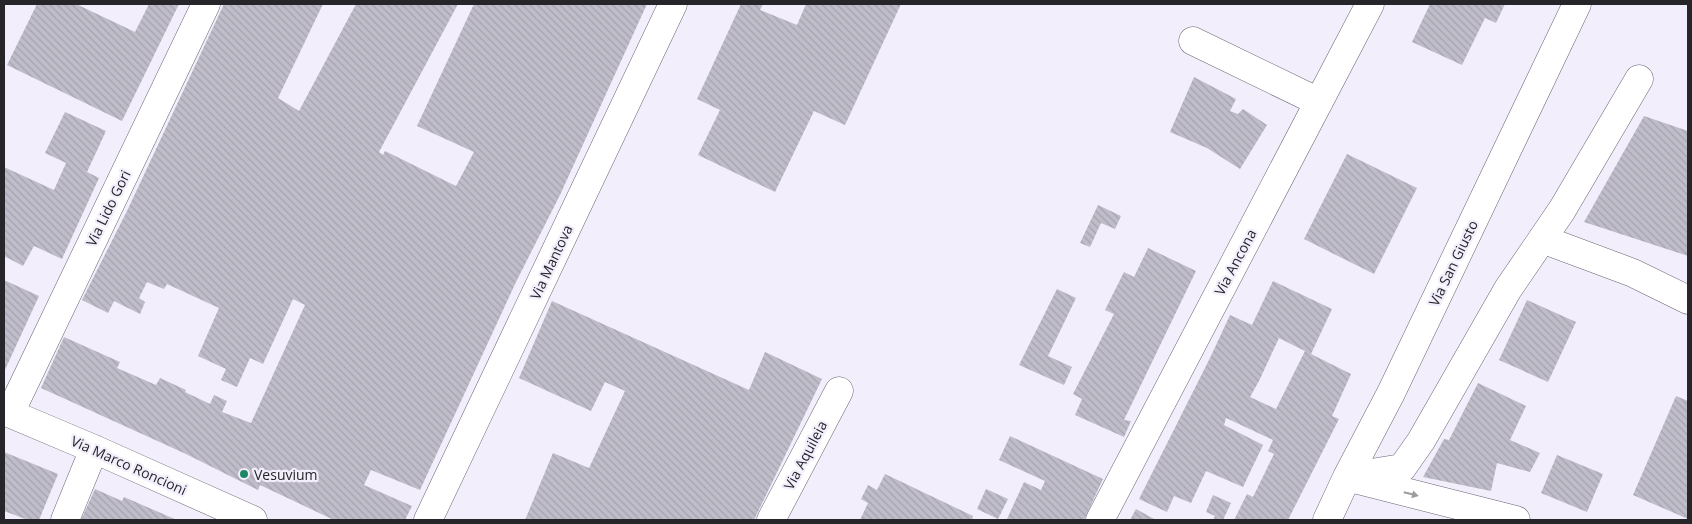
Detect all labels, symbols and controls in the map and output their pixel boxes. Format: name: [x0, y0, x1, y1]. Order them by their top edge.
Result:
street label: Via Lido Gori: [81, 167, 135, 249]
street label: Via San Giusto: [1424, 217, 1482, 309]
street label: Via Mantova: [525, 222, 577, 302]
street label: Via Ancona: [1210, 226, 1260, 298]
street label: Via Aquileia: [779, 417, 831, 493]
street label: Via Marco Roncioni: [68, 431, 190, 499]
place label: Vesuvium: [254, 465, 318, 484]
marker: Vesuvium: [238, 468, 250, 480]
one-way arrow: [1404, 490, 1419, 498]

